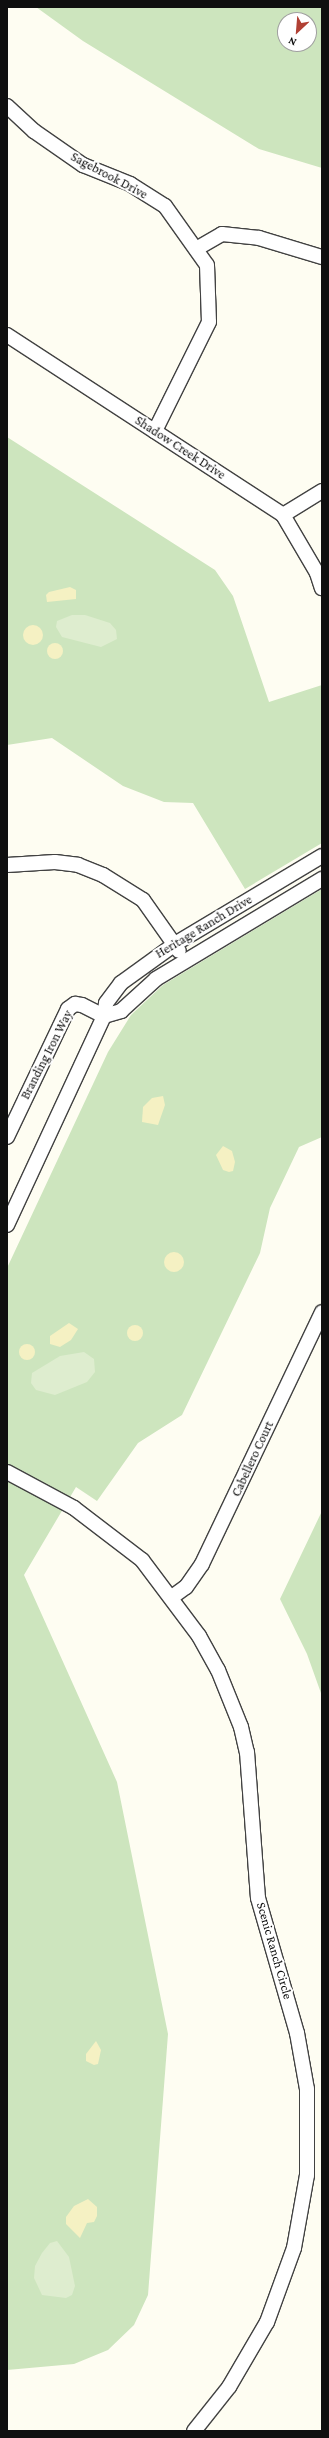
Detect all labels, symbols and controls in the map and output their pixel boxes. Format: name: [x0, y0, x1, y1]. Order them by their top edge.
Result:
north arrow: [277, 12, 317, 52]
text: N: [286, 35, 298, 49]
street label: Sagebrook Drive: [68, 149, 150, 203]
street label: Shadow Creek Drive: [132, 413, 228, 483]
street label: Heritage Ranch Drive: [153, 892, 255, 962]
street label: Branding Iron Way: [18, 1008, 76, 1102]
street label: Cabellero Court: [229, 1419, 277, 1499]
street label: Scenic Ranch Circle: [253, 1901, 295, 2001]

